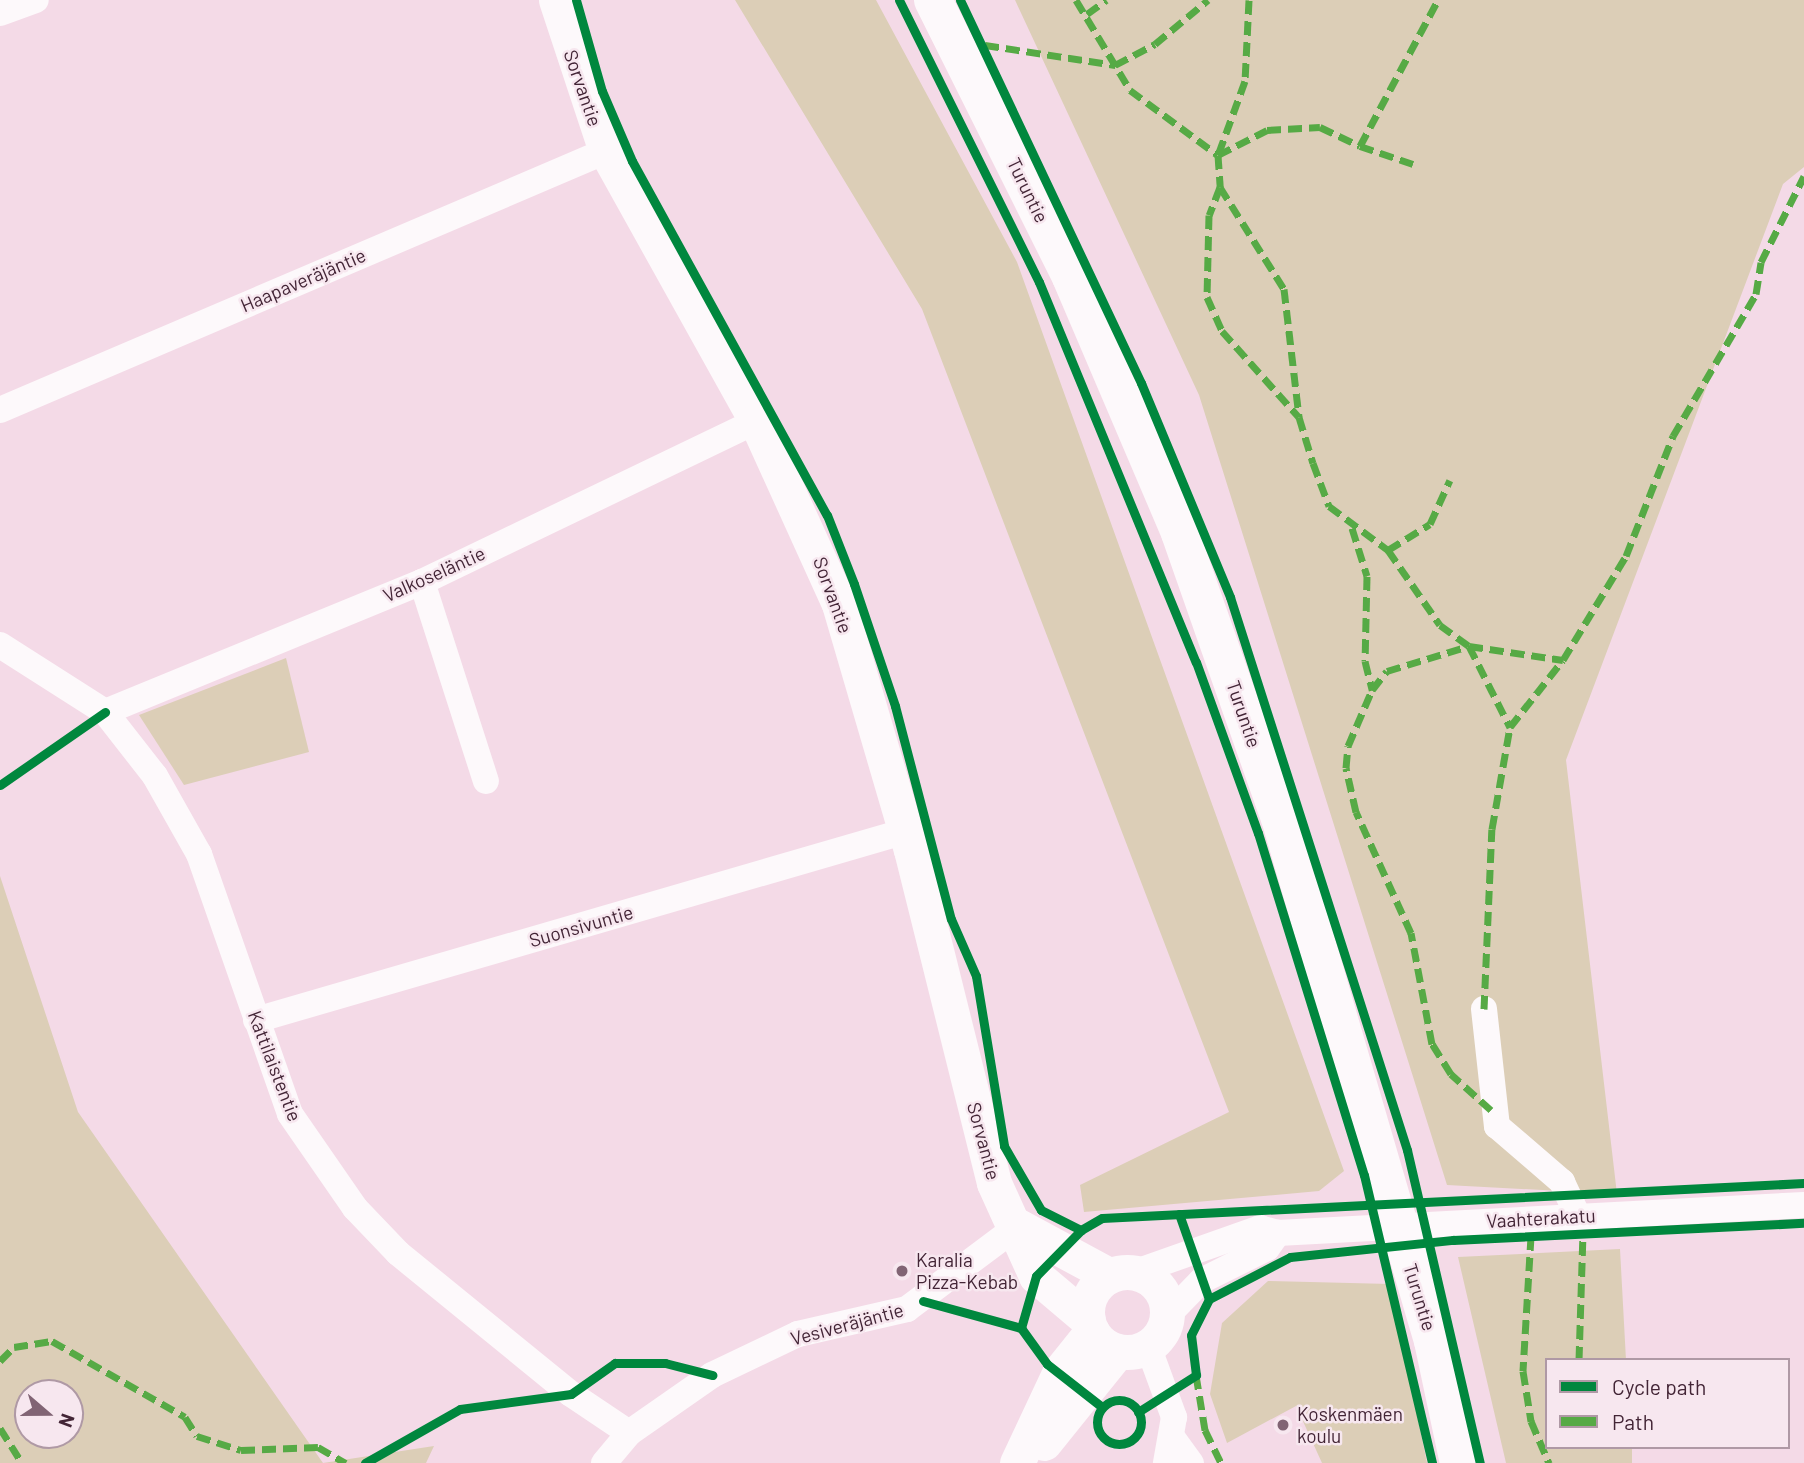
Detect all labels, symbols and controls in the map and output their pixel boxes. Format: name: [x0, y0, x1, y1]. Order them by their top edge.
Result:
street label: Sorvantie: [559, 47, 607, 129]
street label: Turuntie: [1003, 154, 1053, 226]
street label: Haapaveräjäntie: [237, 243, 369, 317]
street label: Valkoseläntie: [379, 541, 489, 607]
street label: Sorvantie: [809, 554, 857, 636]
street label: Turuntie: [1222, 677, 1266, 751]
street label: Suonsivuntie: [526, 900, 636, 952]
street label: Kattilaistentie: [243, 1007, 307, 1125]
street label: Sorvantie: [963, 1100, 1005, 1182]
street label: Vaahterakatu: [1486, 1204, 1596, 1232]
place label: Karalia Pizza-Kebab: [916, 1249, 1018, 1293]
street label: Turuntie: [1399, 1260, 1441, 1334]
marker: Karalia Pizza-Kebab: [894, 1263, 910, 1279]
street label: Vesiveräjäntie: [788, 1298, 906, 1350]
legend: [1545, 1358, 1790, 1449]
text: Cycle path: [1612, 1374, 1706, 1399]
north arrow: [14, 1379, 84, 1449]
place label: Koskenmäen koulu: [1297, 1403, 1403, 1447]
text: Path: [1612, 1409, 1654, 1434]
text: N: [54, 1411, 80, 1431]
marker: Koskenmäen koulu: [1275, 1417, 1291, 1433]

